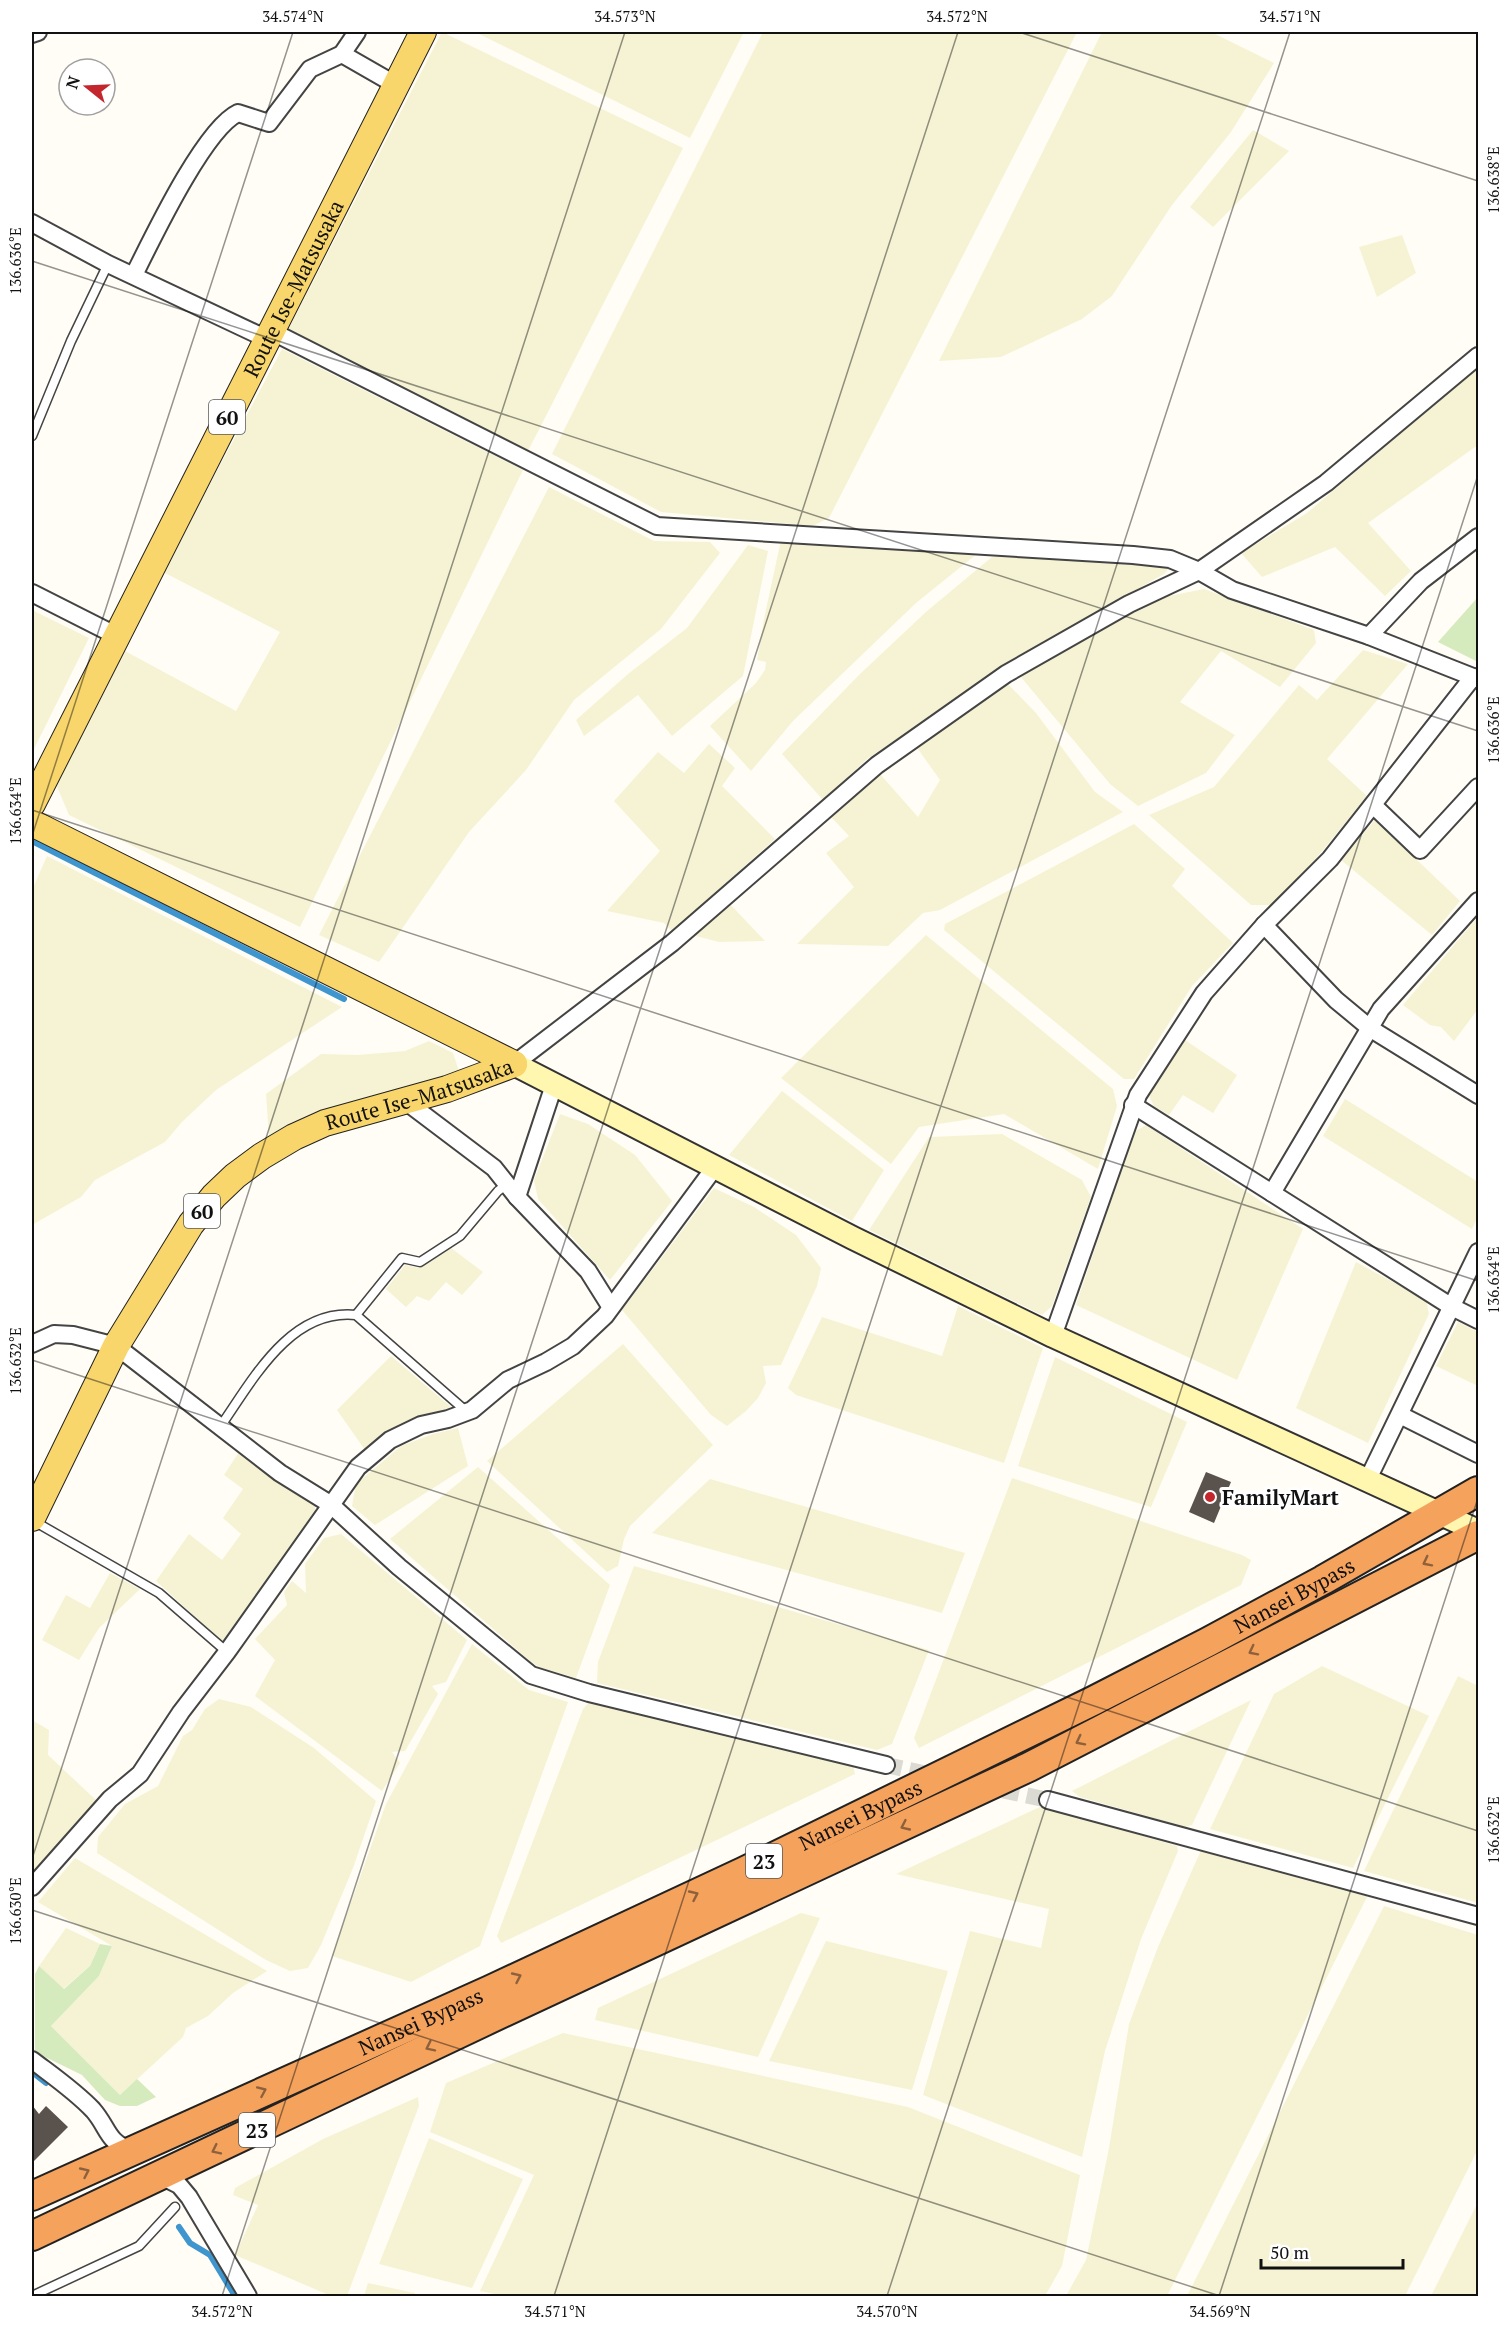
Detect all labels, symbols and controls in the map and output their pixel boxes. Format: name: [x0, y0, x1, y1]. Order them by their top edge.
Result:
text: 34.574°N: [262, 6, 324, 26]
text: 34.573°N: [594, 6, 656, 26]
text: 34.572°N: [926, 6, 988, 26]
text: 34.571°N: [1259, 6, 1321, 26]
north arrow: [57, 57, 117, 117]
text: N: [60, 73, 85, 92]
text: 136.638°E: [1483, 146, 1503, 214]
street label: Route Ise-Matsusaka: [237, 195, 350, 382]
text: 136.636°E: [5, 227, 25, 295]
road number: 60: [209, 400, 245, 434]
text: 136.636°E: [1483, 696, 1503, 764]
text: 136.634°E: [5, 777, 25, 845]
street label: Route Ise-Matsusaka: [322, 1052, 517, 1136]
road number: 60: [184, 1194, 220, 1228]
text: 136.634°E: [1483, 1246, 1503, 1314]
text: 136.632°E: [5, 1327, 25, 1395]
place label: FamilyMart: [1222, 1483, 1339, 1511]
marker: FamilyMart: [1203, 1490, 1217, 1504]
street label: Nansei Bypass: [1229, 1551, 1360, 1640]
one-way arrow: [1422, 1555, 1433, 1566]
one-way arrow: [1249, 1644, 1260, 1656]
one-way arrow: [1076, 1734, 1087, 1745]
street label: Nansei Bypass: [794, 1773, 927, 1857]
text: 136.632°E: [1483, 1796, 1503, 1864]
one-way arrow: [900, 1818, 911, 1830]
road number: 23: [746, 1844, 782, 1878]
text: 136.630°E: [5, 1877, 25, 1945]
one-way arrow: [687, 1890, 698, 1902]
one-way arrow: [510, 1972, 521, 1984]
street label: Nansei Bypass: [354, 1981, 487, 2061]
one-way arrow: [425, 2040, 436, 2052]
one-way arrow: [256, 2086, 267, 2098]
road number: 23: [239, 2113, 275, 2147]
one-way arrow: [212, 2142, 223, 2154]
one-way arrow: [78, 2167, 89, 2179]
scale bar: [1261, 2232, 1404, 2270]
text: 50 m: [1270, 2240, 1310, 2264]
text: 34.572°N: [191, 2301, 253, 2321]
text: 34.571°N: [524, 2301, 586, 2321]
text: 34.570°N: [856, 2301, 918, 2321]
text: 34.569°N: [1189, 2301, 1251, 2321]

